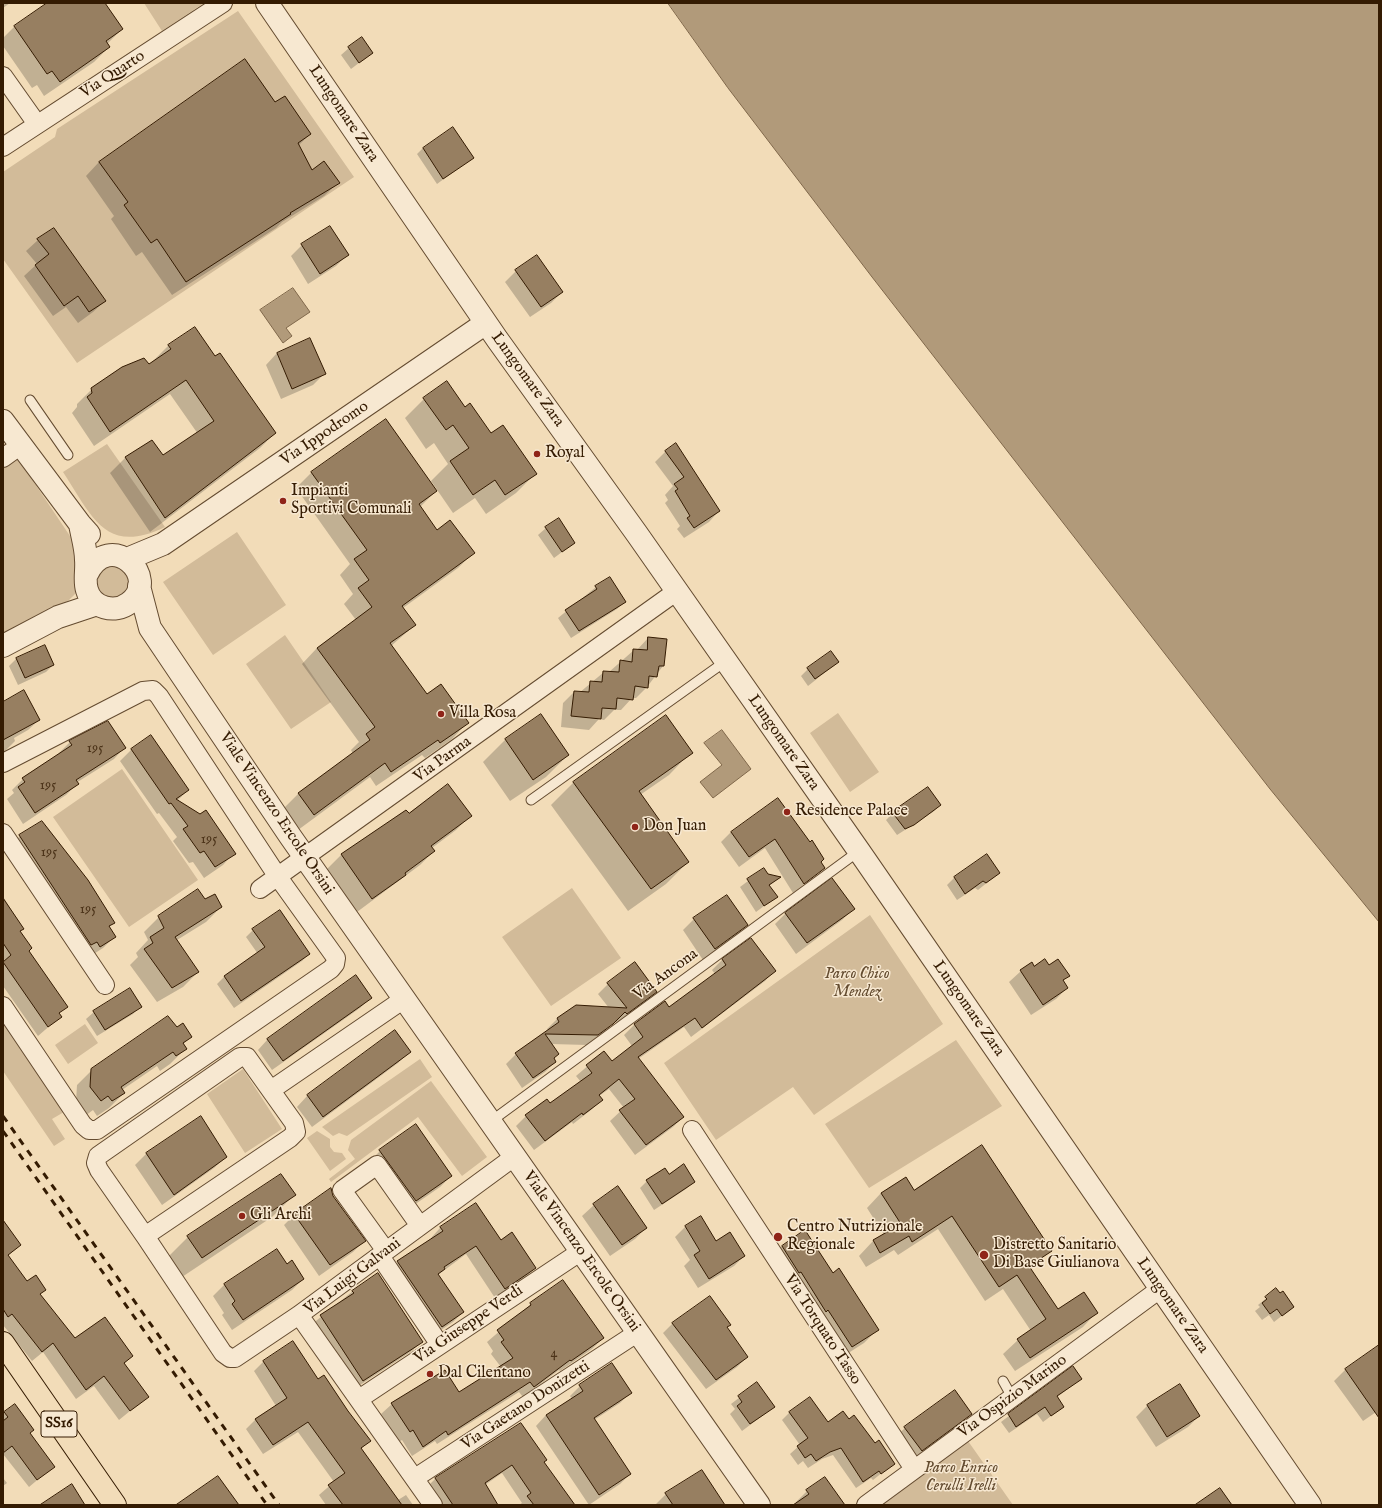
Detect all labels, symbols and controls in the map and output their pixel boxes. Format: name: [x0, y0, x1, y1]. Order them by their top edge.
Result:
street label: Via Quarto: [77, 47, 149, 103]
street label: Lungomare Zara: [304, 62, 382, 166]
street label: Lungomare Zara: [486, 329, 568, 431]
street label: Via Ippodromo: [277, 398, 373, 470]
place label: Royal: [545, 444, 585, 464]
marker: Royal: [532, 449, 542, 459]
place label: Impianti Sportivi Comunali: [291, 482, 412, 520]
marker: Impianti Sportivi Comunali: [278, 496, 288, 506]
street label: Lungomare Zara: [743, 691, 823, 795]
place label: Villa Rosa: [449, 704, 516, 724]
marker: Villa Rosa: [436, 709, 446, 719]
street label: Viale Vincenzo Ercole Orsini: [214, 729, 338, 899]
street label: Via Parma: [411, 733, 475, 787]
house number: 195: [87, 741, 103, 757]
house number: 195: [40, 778, 56, 794]
place label: Residence Palace: [795, 802, 908, 822]
marker: Residence Palace: [782, 807, 792, 817]
place label: Don Juan: [643, 817, 706, 837]
marker: Don Juan: [630, 822, 640, 832]
house number: 195: [201, 832, 217, 848]
house number: 195: [41, 845, 57, 861]
house number: 195: [80, 902, 96, 918]
street label: Via Ancona: [630, 945, 702, 1005]
street label: Lungomare Zara: [928, 957, 1008, 1061]
park label: Parco Chico Mendez: [824, 965, 890, 1003]
street label: Viale Vincenzo Ercole Orsini: [518, 1168, 644, 1336]
place label: Gli Archi: [250, 1206, 311, 1226]
marker: Gli Archi: [237, 1211, 247, 1221]
place label: Centro Nutrizionale Regionale: [787, 1218, 922, 1256]
marker: Centro Nutrizionale Regionale: [772, 1231, 784, 1243]
street label: Via Luigi Galvani: [301, 1234, 405, 1320]
place label: Distretto Sanitario Di Base Giulianova: [993, 1236, 1119, 1274]
marker: Distretto Sanitario Di Base Giulianova: [978, 1249, 990, 1261]
street label: Lungomare Zara: [1132, 1254, 1212, 1358]
street label: Via Torquato Tasso: [779, 1271, 865, 1389]
street label: Via Giuseppe Verdi: [411, 1281, 527, 1369]
house number: 4: [551, 1346, 557, 1362]
street label: Via Ospizio Marino: [955, 1351, 1071, 1443]
street label: Via Gaetano Donizetti: [458, 1357, 594, 1455]
place label: Dal Cilentano: [438, 1364, 531, 1384]
marker: Dal Cilentano: [425, 1369, 435, 1379]
road number: SS16: [41, 1411, 77, 1437]
park label: Parco Enrico Cerulli Irelli: [924, 1459, 998, 1497]

